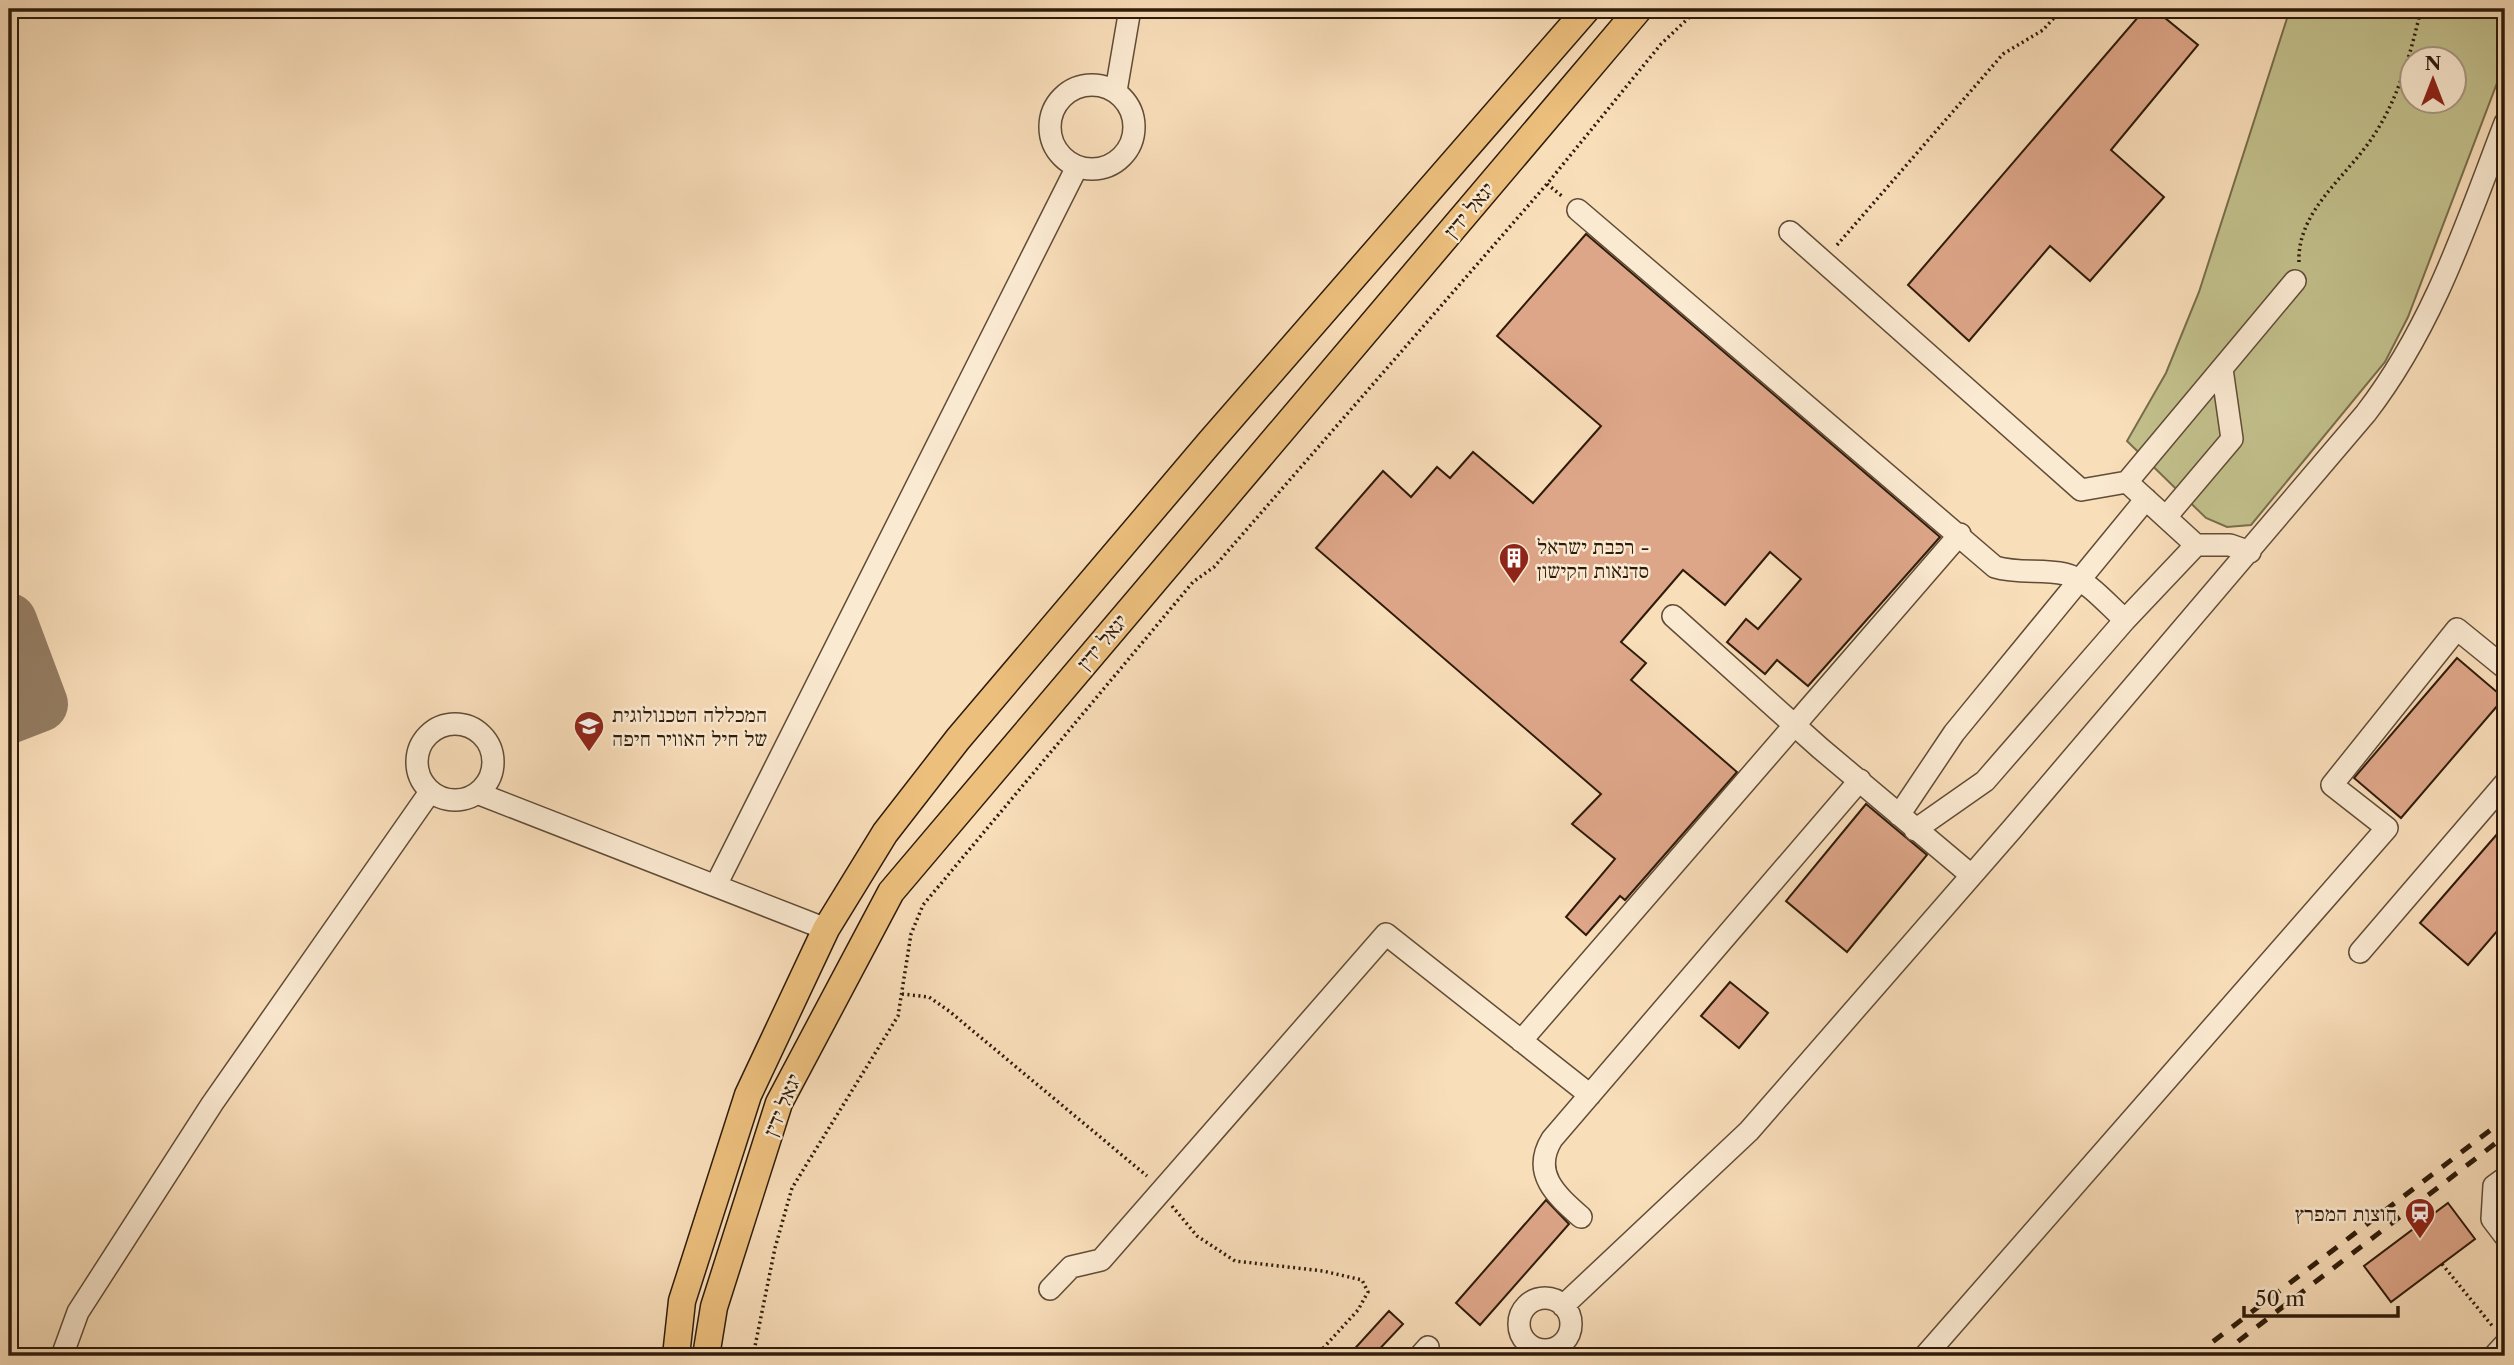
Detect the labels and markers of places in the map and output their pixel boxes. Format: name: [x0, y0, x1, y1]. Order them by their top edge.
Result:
place label: רכבת ישראל - סדנאות הקישון: [1537, 534, 1650, 583]
building icon: רכבת ישראל - סדנאות הקישון: [1497, 541, 1531, 585]
place label: המכללה הטכנולוגית של חיל האוויר חיפה: [612, 702, 767, 751]
school or university icon: המכללה הטכנולוגית של חיל האוויר חיפה: [572, 709, 606, 753]
station icon: חוצות המפרץ: [2403, 1196, 2437, 1240]
place label: חוצות המפרץ: [2295, 1201, 2397, 1226]

